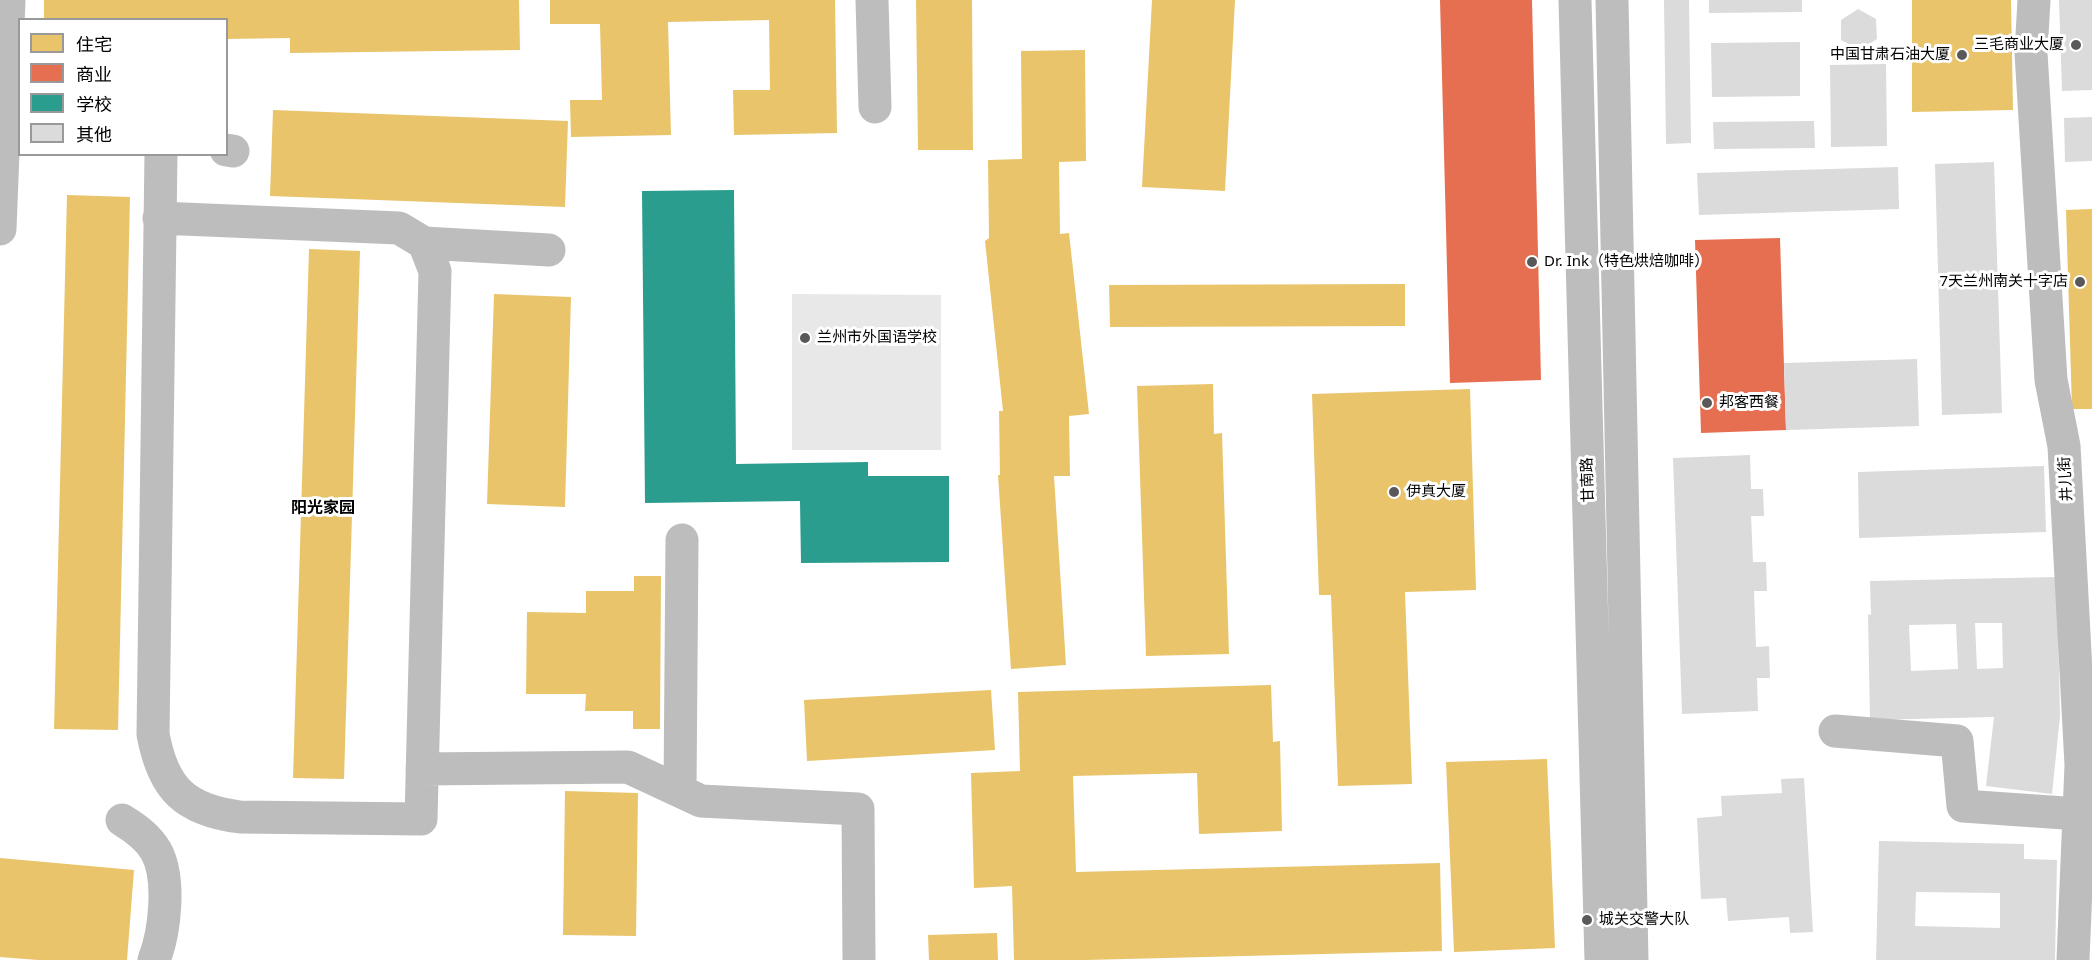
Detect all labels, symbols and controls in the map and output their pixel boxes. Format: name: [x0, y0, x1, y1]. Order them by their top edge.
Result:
legend: [18, 18, 228, 156]
text: 住宅: [76, 32, 112, 56]
place label: 三毛商业大厦: [1974, 36, 2064, 54]
marker: 三毛商业大厦: [2069, 38, 2083, 52]
place label: 中国甘肃石油大厦: [1830, 46, 1950, 64]
marker: 中国甘肃石油大厦: [1955, 48, 1969, 62]
text: 商业: [76, 62, 112, 86]
text: 学校: [76, 92, 112, 116]
text: 其他: [76, 122, 112, 146]
place label: Dr. Ink（特色烘焙咖啡）: [1544, 253, 1709, 271]
marker: Dr. Ink（特色烘焙咖啡）: [1525, 255, 1539, 269]
place label: 7天兰州南关十字店: [1939, 273, 2068, 291]
marker: 7天兰州南关十字店: [2073, 275, 2087, 289]
place label: 兰州市外国语学校: [817, 329, 937, 347]
marker: 兰州市外国语学校: [798, 331, 812, 345]
place label: 邦客西餐: [1719, 394, 1779, 412]
marker: 邦客西餐: [1700, 396, 1714, 410]
street label: 井儿街: [2056, 456, 2076, 502]
street label: 甘南路: [1578, 457, 1598, 503]
place label: 伊真大厦: [1406, 483, 1466, 501]
marker: 伊真大厦: [1387, 485, 1401, 499]
district label: 阳光家园: [291, 498, 355, 518]
place label: 城关交警大队: [1599, 911, 1689, 929]
marker: 城关交警大队: [1580, 913, 1594, 927]

